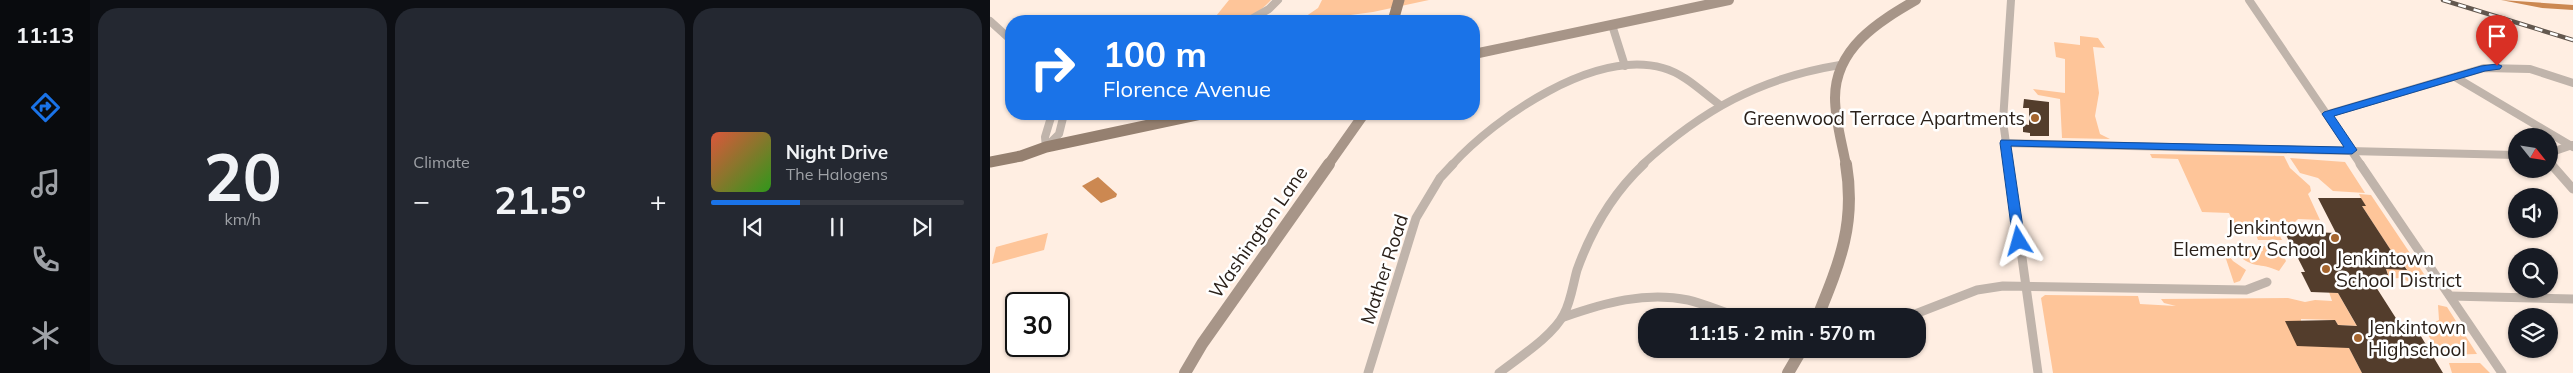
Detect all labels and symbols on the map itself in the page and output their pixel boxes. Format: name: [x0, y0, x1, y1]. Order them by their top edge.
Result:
pin: [2476, 15, 2518, 66]
place label: Greenwood Terrace Apartments: [1743, 106, 2025, 130]
marker: Greenwood Terrace Apartments: [2029, 112, 2041, 124]
north arrow: [2508, 128, 2558, 178]
street label: Washington Lane: [1203, 161, 1313, 303]
street label: Mather Road: [1355, 211, 1413, 327]
position arrow: [1992, 214, 2044, 266]
place label: Jenkintown Elementry School: [2173, 215, 2325, 261]
marker: Jenkintown Elementry School: [2329, 232, 2341, 244]
place label: Jenkintown School District: [2336, 246, 2462, 292]
marker: Jenkintown School District: [2320, 263, 2332, 275]
speed limit sign: 30: [1005, 292, 1070, 357]
place label: Jenkintown Highschool: [2368, 315, 2466, 361]
marker: Jenkintown Highschool: [2352, 332, 2364, 344]

